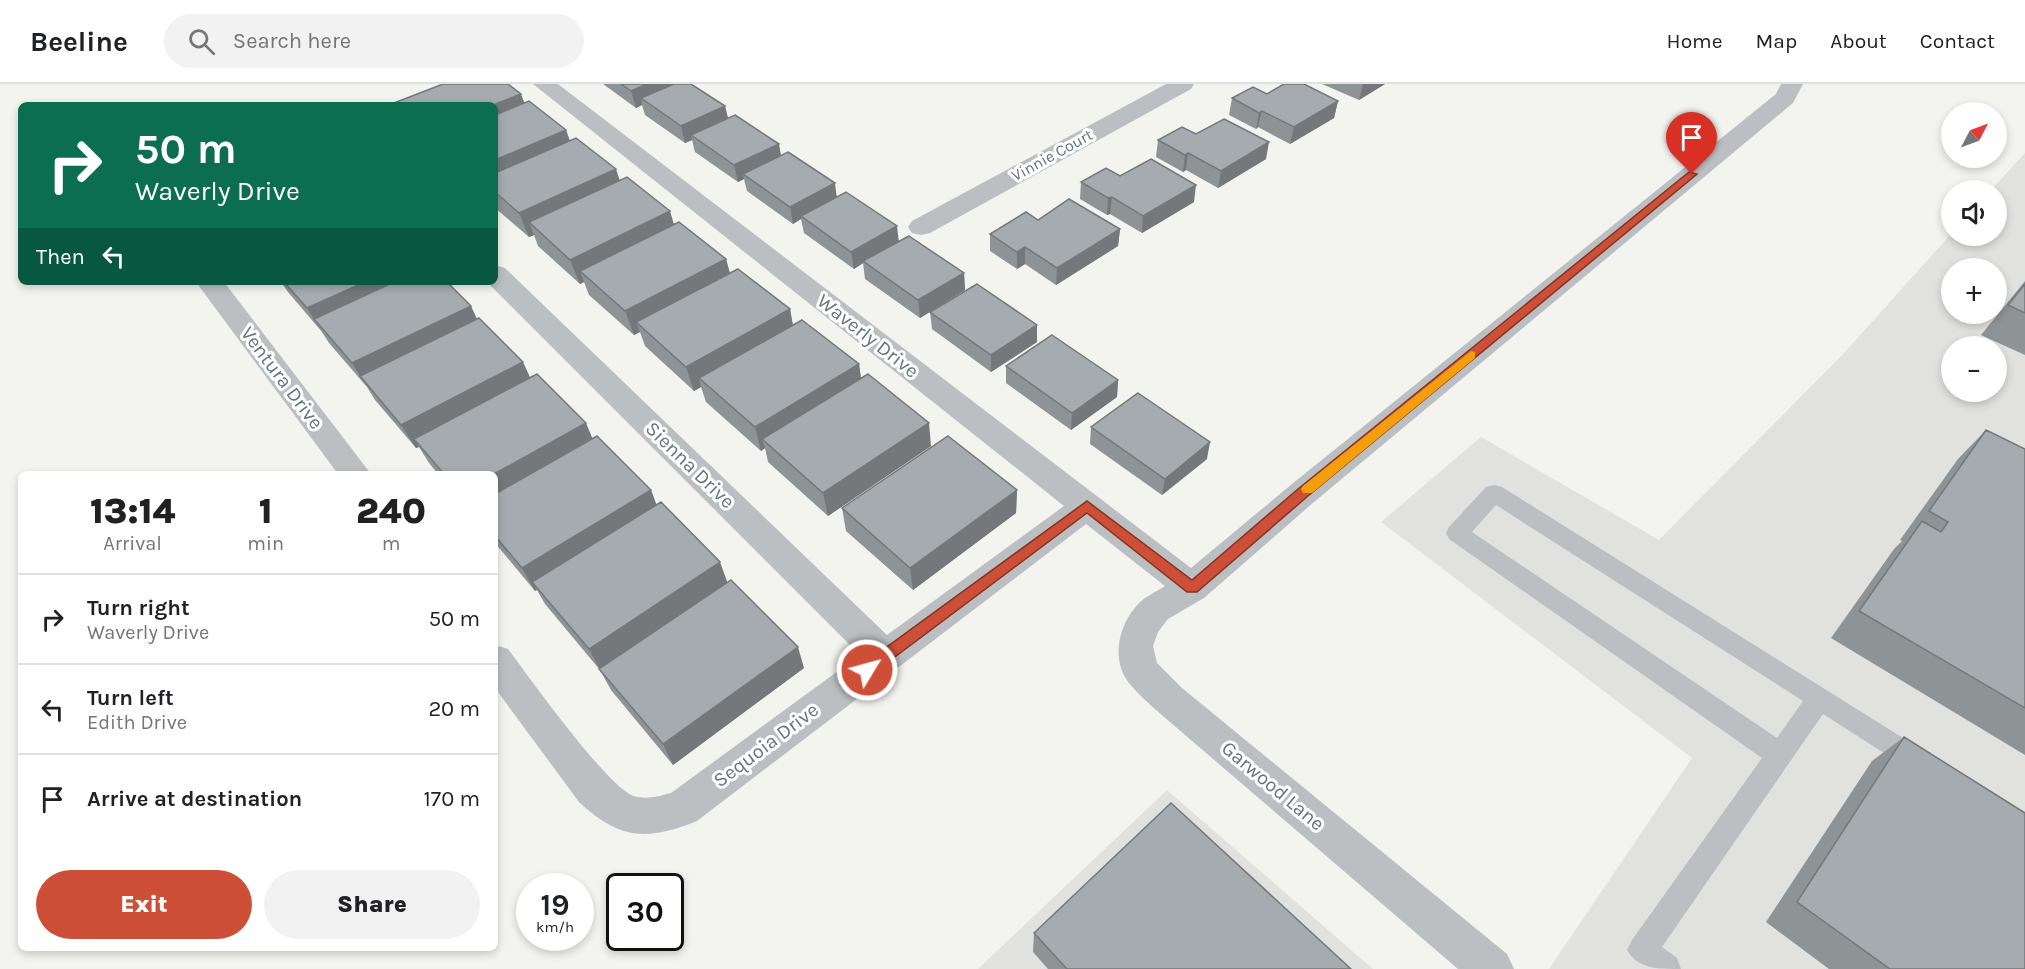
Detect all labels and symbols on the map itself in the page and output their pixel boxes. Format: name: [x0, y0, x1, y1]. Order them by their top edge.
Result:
north arrow: [1941, 102, 2007, 168]
pin: [1666, 112, 1717, 174]
street label: Vinnie Court: [1008, 125, 1096, 185]
street label: Waverly Drive: [813, 289, 923, 383]
street label: Ventura Drive: [236, 322, 328, 434]
street label: Sienna Drive: [641, 417, 739, 513]
position arrow: [835, 638, 899, 702]
street label: Sequoia Drive: [709, 698, 823, 792]
street label: Garwood Lane: [1217, 736, 1329, 836]
speed limit sign: 30: [606, 873, 684, 951]

